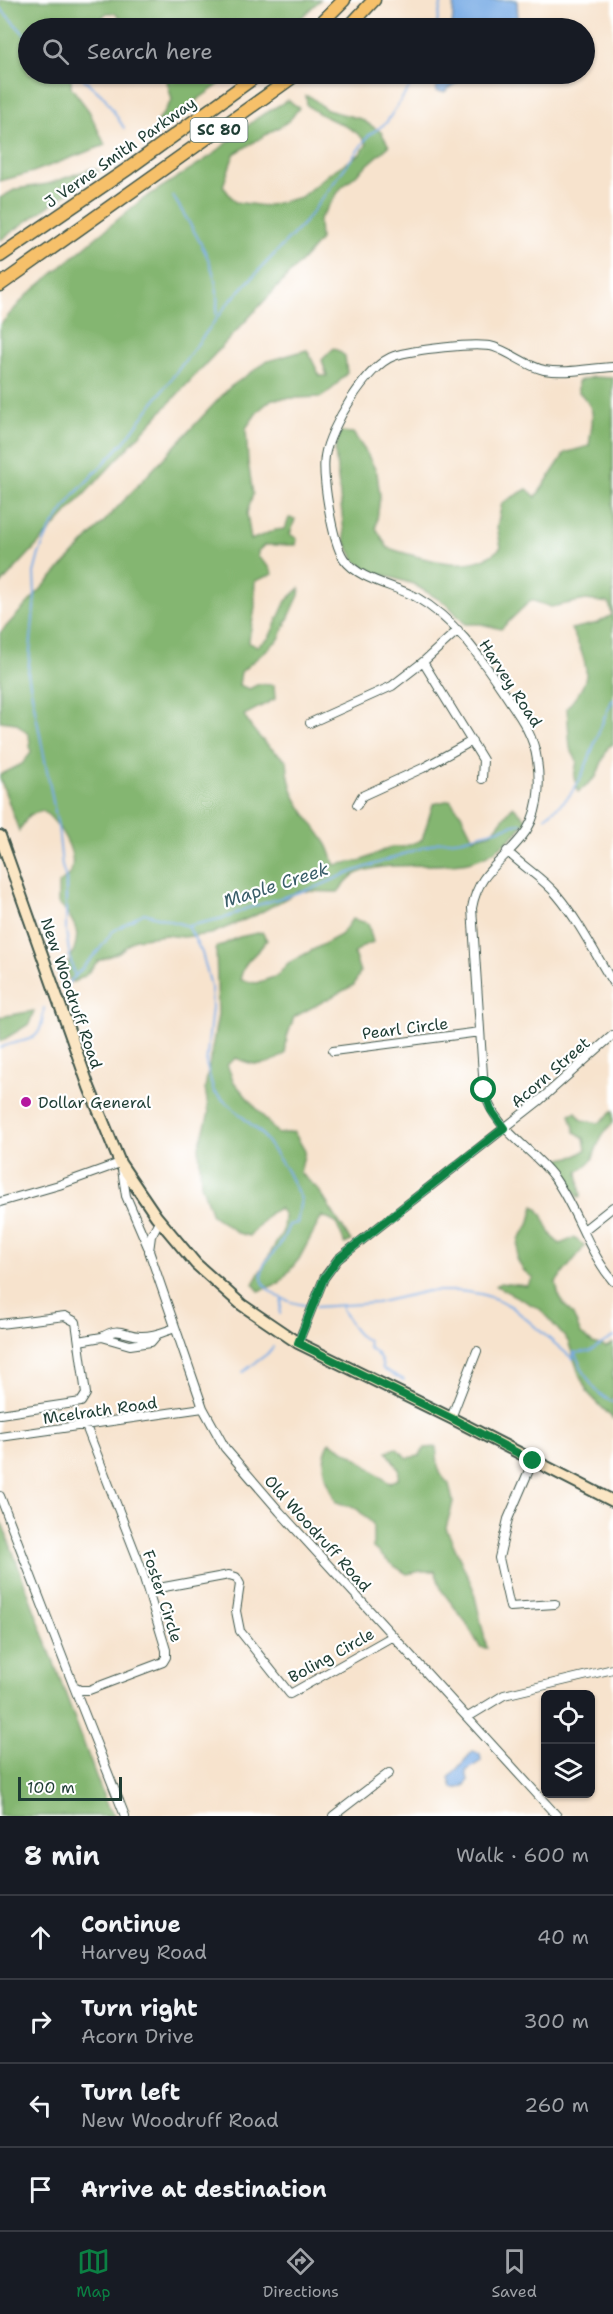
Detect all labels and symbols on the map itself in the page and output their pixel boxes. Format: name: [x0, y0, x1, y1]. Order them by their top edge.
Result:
street label: J Verne Smith Parkway: [41, 92, 200, 213]
road number: SC 80: [190, 118, 248, 142]
street label: Harvey Road: [474, 635, 547, 731]
water label: Maple Creek: [220, 856, 332, 913]
street label: New Woodruff Road: [36, 915, 107, 1071]
street label: Pearl Circle: [361, 1013, 449, 1044]
street label: Acorn Street: [506, 1032, 594, 1113]
route start: [470, 1076, 496, 1102]
place label: Dollar General: [38, 1092, 151, 1113]
marker: Dollar General: [19, 1095, 33, 1109]
street label: Mcelrath Road: [42, 1392, 159, 1429]
route end: [519, 1447, 545, 1473]
street label: Old Woodruff Road: [260, 1471, 376, 1596]
street label: Foster Circle: [138, 1547, 187, 1645]
street label: Boling Circle: [285, 1623, 378, 1688]
scale bar: [18, 1774, 122, 1802]

